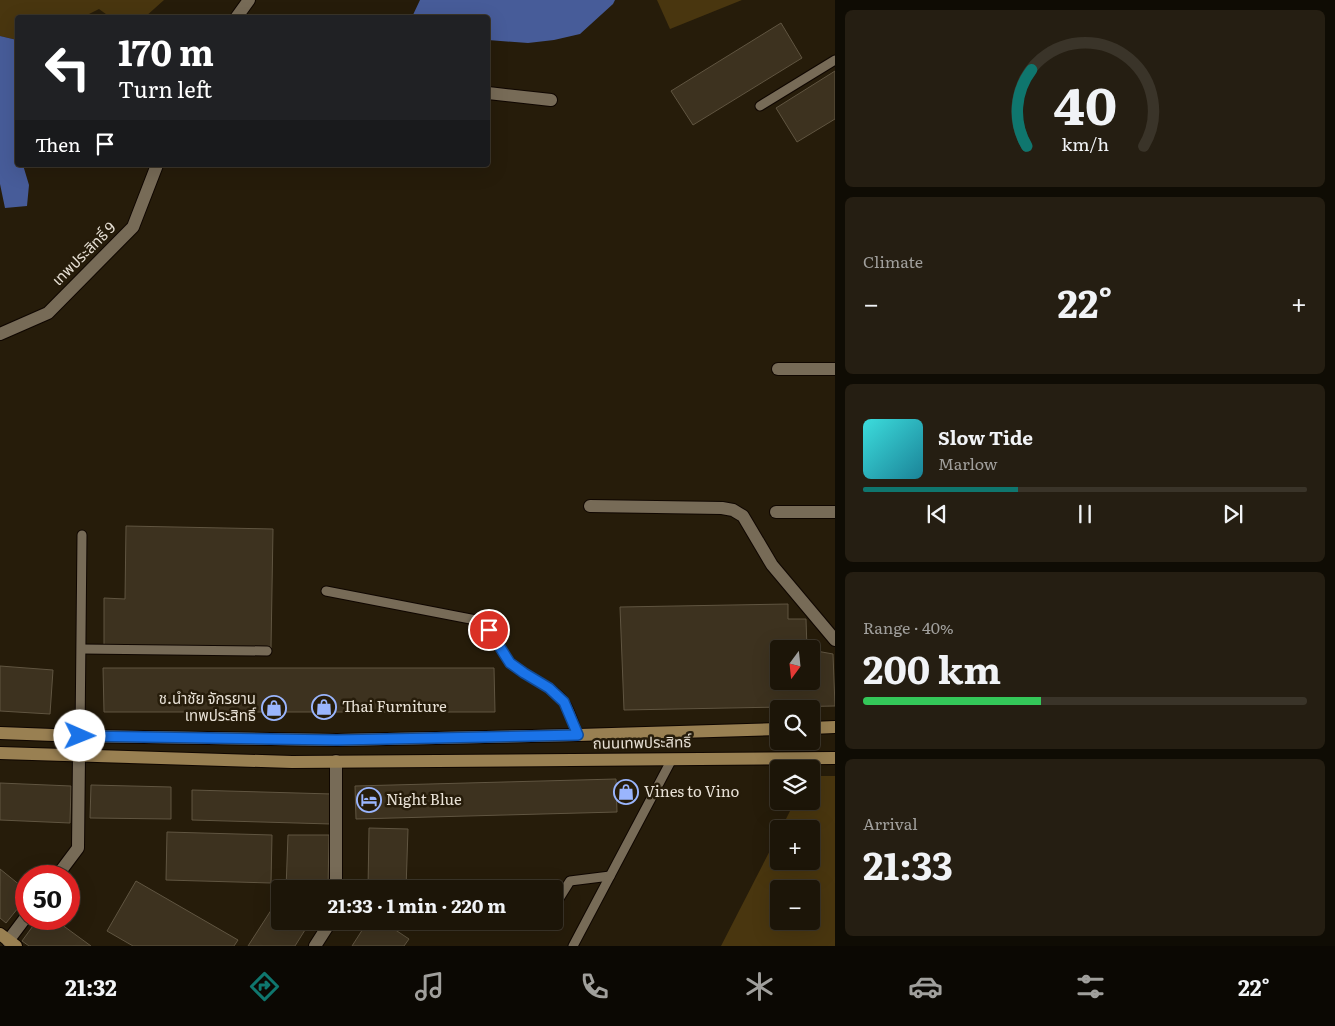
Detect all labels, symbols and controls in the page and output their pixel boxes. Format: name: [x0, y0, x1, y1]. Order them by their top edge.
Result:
text: 170 m: [118, 25, 214, 77]
icon: left: [35, 35, 100, 100]
text: 40: [1053, 64, 1117, 141]
text: Turn left: [118, 72, 212, 105]
text: Then: [35, 130, 81, 158]
icon: arrive: [91, 130, 119, 158]
text: km/h: [1061, 130, 1109, 157]
street label: เทพประสิทธิ์ 9: [46, 216, 120, 290]
text: Climate: [863, 249, 923, 273]
text: 22°: [1058, 273, 1112, 330]
text: −: [863, 281, 879, 323]
text: +: [1291, 281, 1307, 323]
text: Slow Tide: [938, 423, 1033, 451]
text: Marlow: [938, 451, 998, 475]
icon: previous: [923, 500, 951, 528]
icon: pause: [1071, 500, 1099, 528]
icon: next: [1219, 500, 1247, 528]
pin: [468, 609, 510, 651]
text: Range · 40%: [863, 615, 954, 639]
icon: arrive: [475, 616, 503, 644]
text: 200 km: [863, 639, 1001, 696]
north arrow: [770, 640, 820, 690]
map controls: [770, 640, 820, 930]
place label: ช.นำชัย จักรยาน เทพประสิทธิ์: [159, 686, 256, 726]
shop icon: Thai Furniture: [311, 694, 337, 720]
place label: Thai Furniture: [342, 694, 447, 717]
shop icon: ช.นำชัย จักรยาน เทพประสิทธิ์: [261, 695, 287, 721]
button: search: [770, 700, 820, 750]
position arrow: [53, 709, 105, 761]
street label: ถนนเทพประสิทธิ์: [592, 729, 692, 754]
button: layers: [770, 760, 820, 810]
shop icon: Vines to Vino: [613, 779, 639, 805]
place label: Vines to Vino: [644, 779, 740, 802]
hotel icon: Night Blue: [356, 787, 382, 813]
place label: Night Blue: [386, 787, 462, 810]
text: Arrival: [863, 811, 918, 835]
button: +: [770, 820, 820, 870]
text: 21:33: [863, 835, 953, 892]
speed limit sign: 50: [15, 865, 80, 930]
button: −: [770, 880, 820, 930]
text: 21:33 · 1 min · 220 m: [328, 891, 506, 919]
icon: directions: [247, 969, 282, 1004]
icon: music: [412, 969, 447, 1004]
icon: phone: [577, 969, 612, 1004]
icon: climate: [742, 969, 777, 1004]
icon: car: [908, 969, 943, 1004]
icon: filters: [1073, 969, 1108, 1004]
text: 21:32: [65, 970, 117, 1003]
text: 22°: [1238, 970, 1270, 1003]

